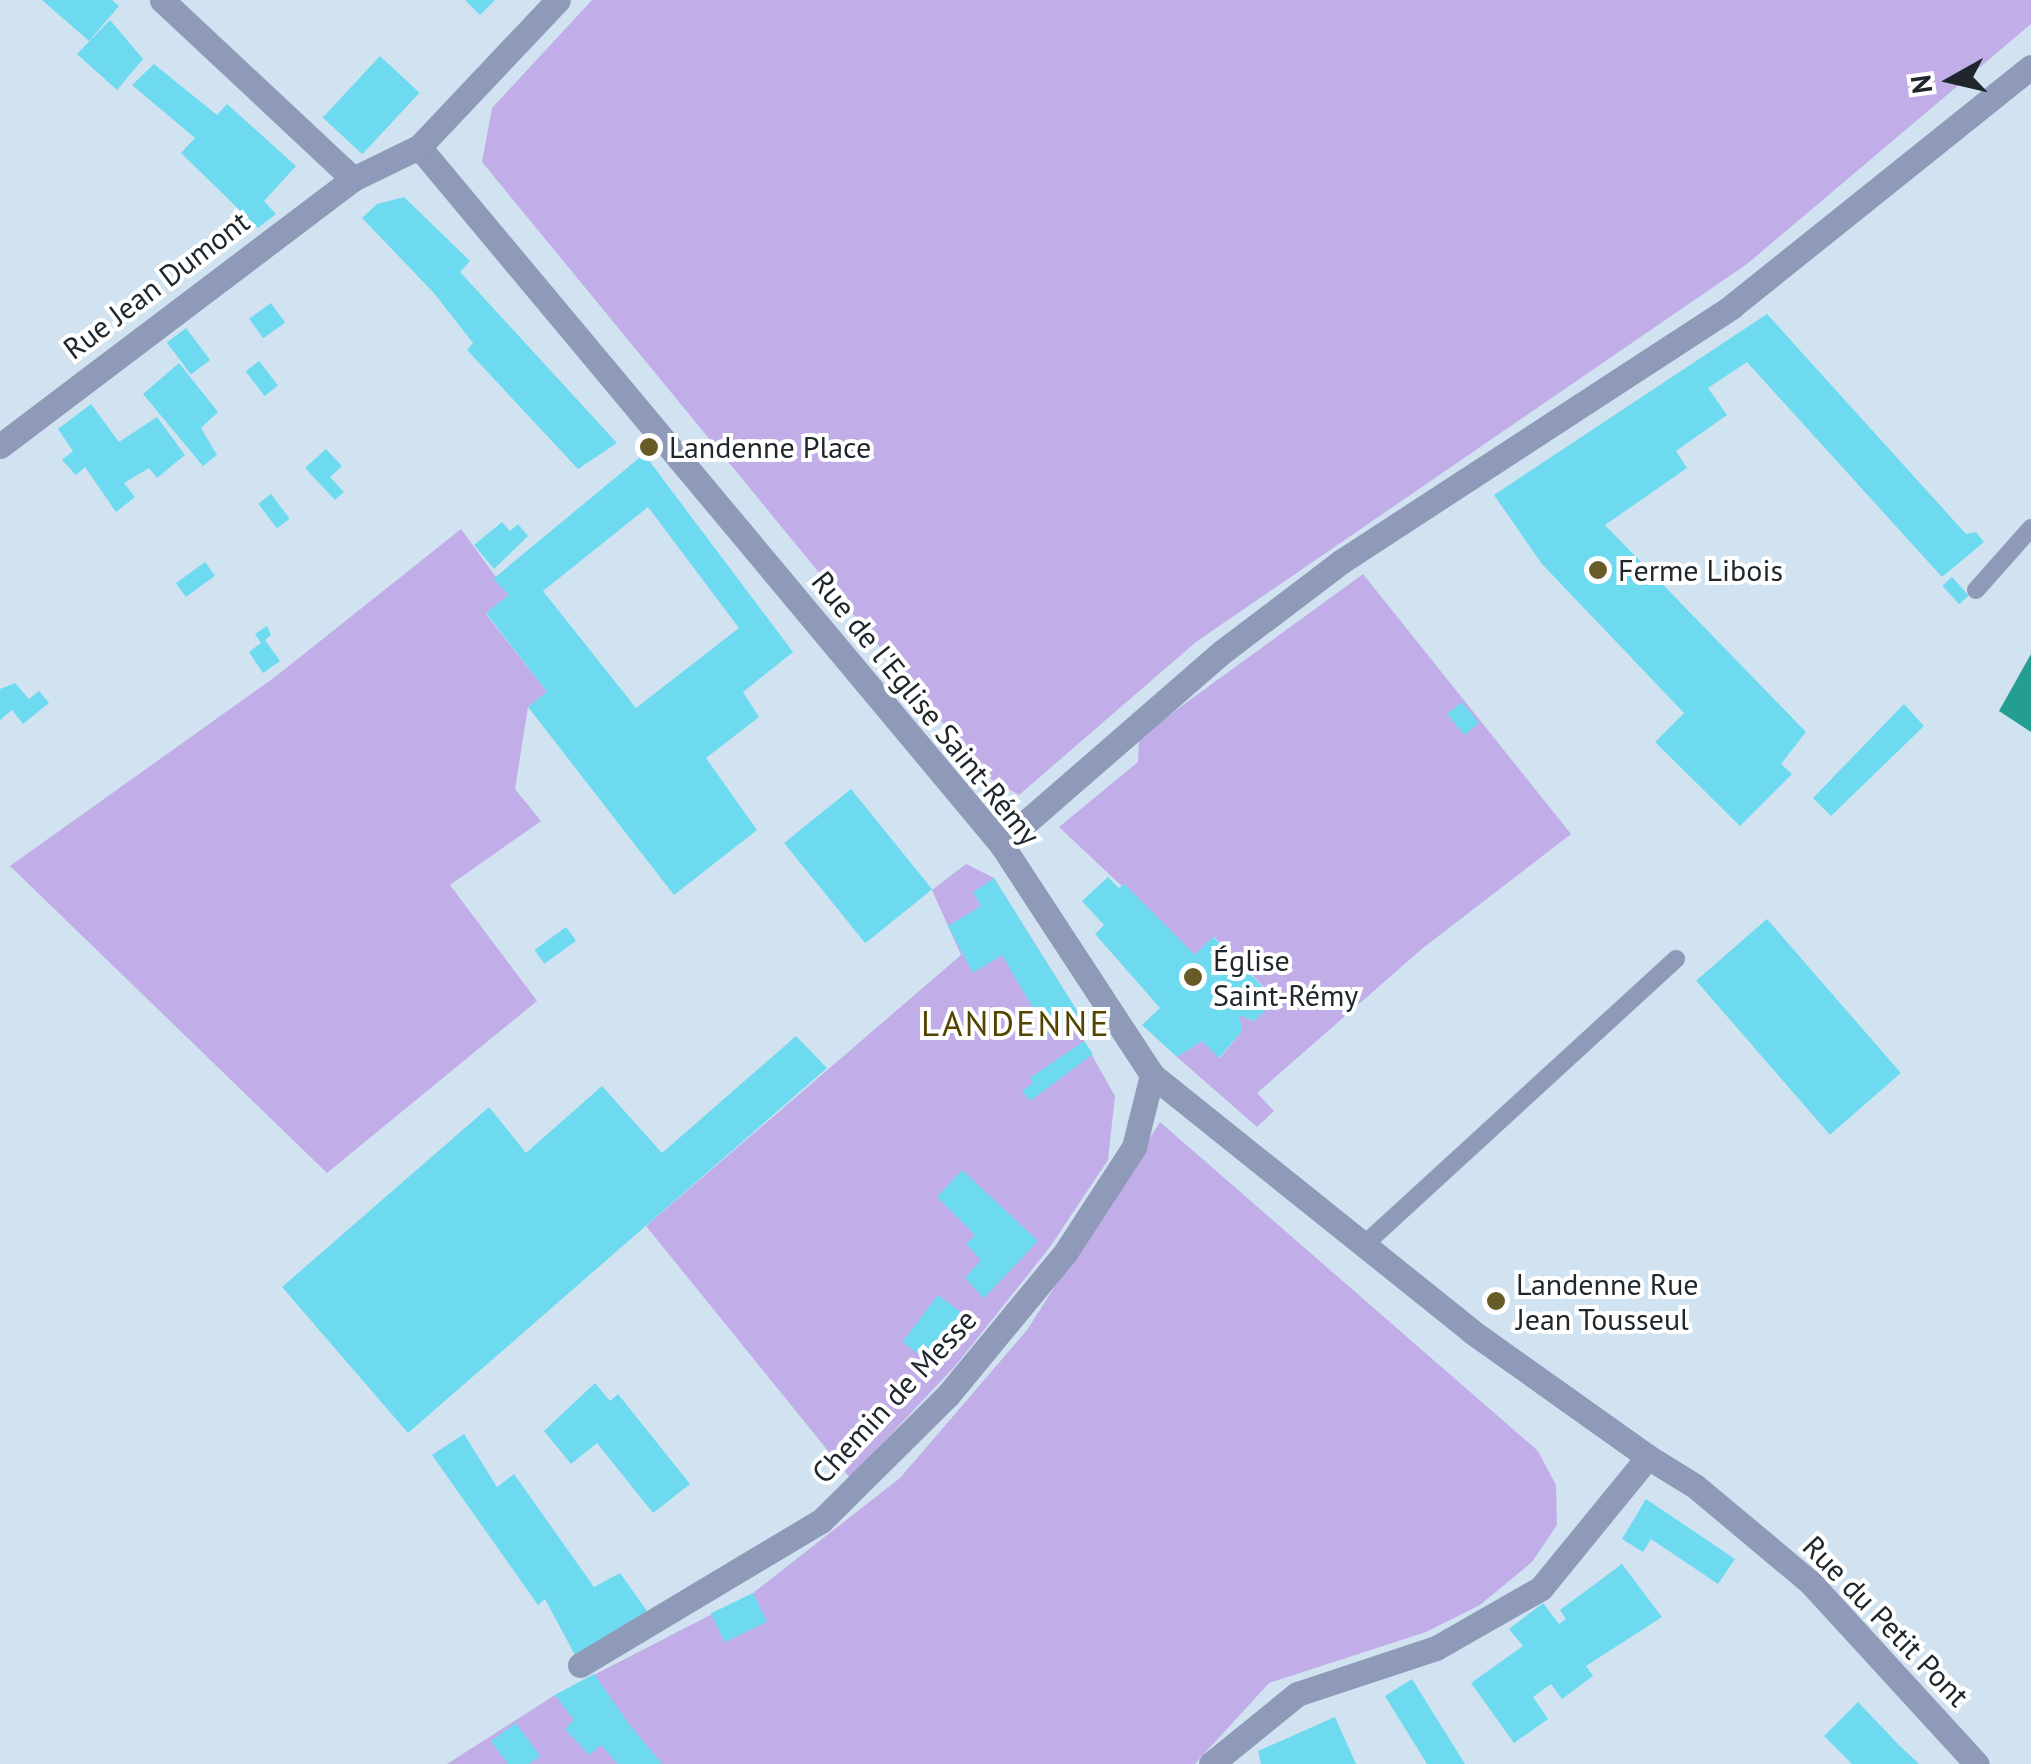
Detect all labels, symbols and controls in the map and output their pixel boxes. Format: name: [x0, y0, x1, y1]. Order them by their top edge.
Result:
north arrow: [1901, 30, 2001, 130]
text: N: [1901, 73, 1940, 96]
street label: Rue Jean Dumont: [56, 204, 256, 366]
place label: Landenne Place: [669, 429, 871, 465]
marker: Landenne Place: [638, 436, 660, 458]
place label: Ferme Libois: [1618, 552, 1783, 588]
marker: Ferme Libois: [1587, 559, 1609, 581]
street label: Rue de l'Eglise Saint-Rémy: [804, 564, 1048, 852]
place label: Église Saint-Rémy: [1213, 942, 1358, 1012]
marker: Église Saint-Rémy: [1182, 966, 1204, 988]
district label: LANDENNE: [921, 1002, 1111, 1044]
place label: Landenne Rue Jean Tousseul: [1516, 1266, 1699, 1336]
marker: Landenne Rue Jean Tousseul: [1485, 1290, 1507, 1312]
street label: Chemin de Messe: [804, 1302, 984, 1490]
street label: Rue du Petit Pont: [1796, 1528, 1976, 1714]

